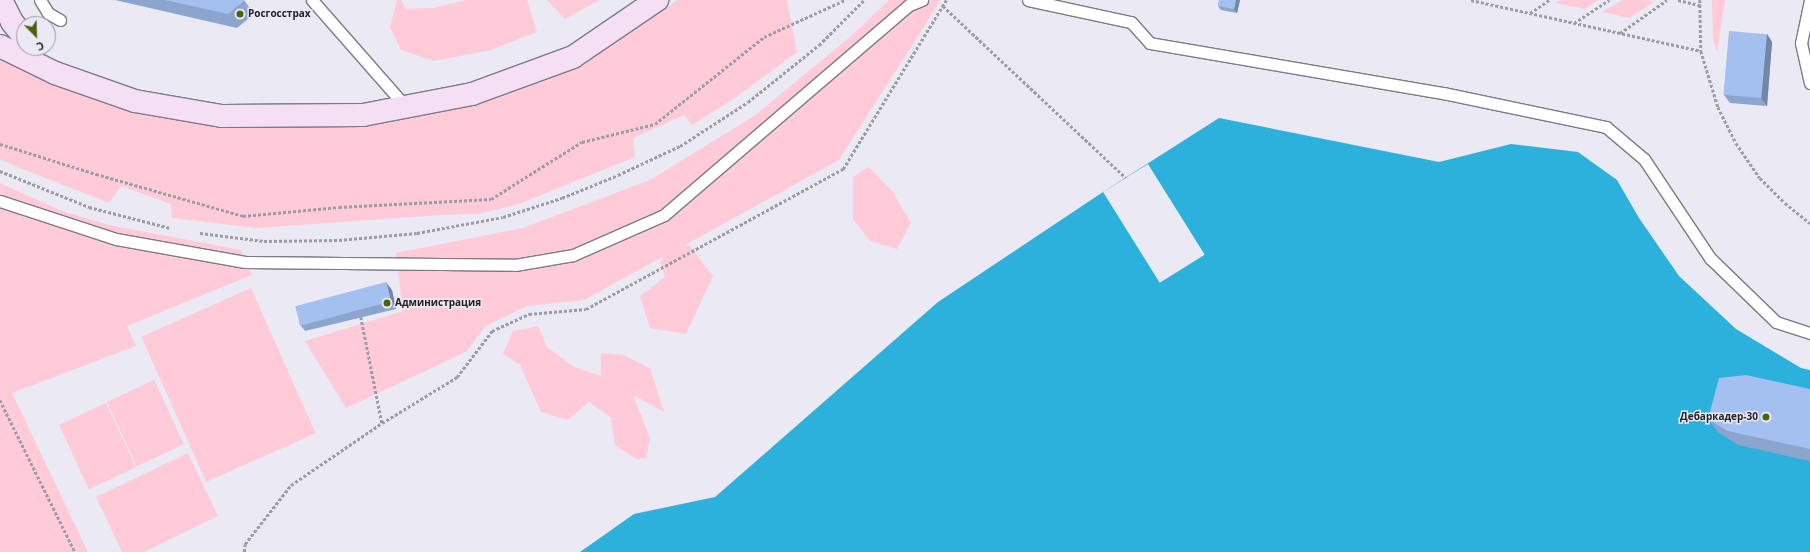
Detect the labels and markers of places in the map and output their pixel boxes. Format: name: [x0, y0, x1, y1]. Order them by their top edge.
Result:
place label: Росгосстрах: [248, 8, 311, 20]
marker: Росгосстрах: [235, 9, 245, 19]
place label: Администрация: [395, 297, 481, 309]
marker: Администрация: [382, 298, 392, 308]
place label: Дебаркадер-30: [1680, 411, 1758, 423]
marker: Дебаркадер-30: [1761, 412, 1771, 422]

